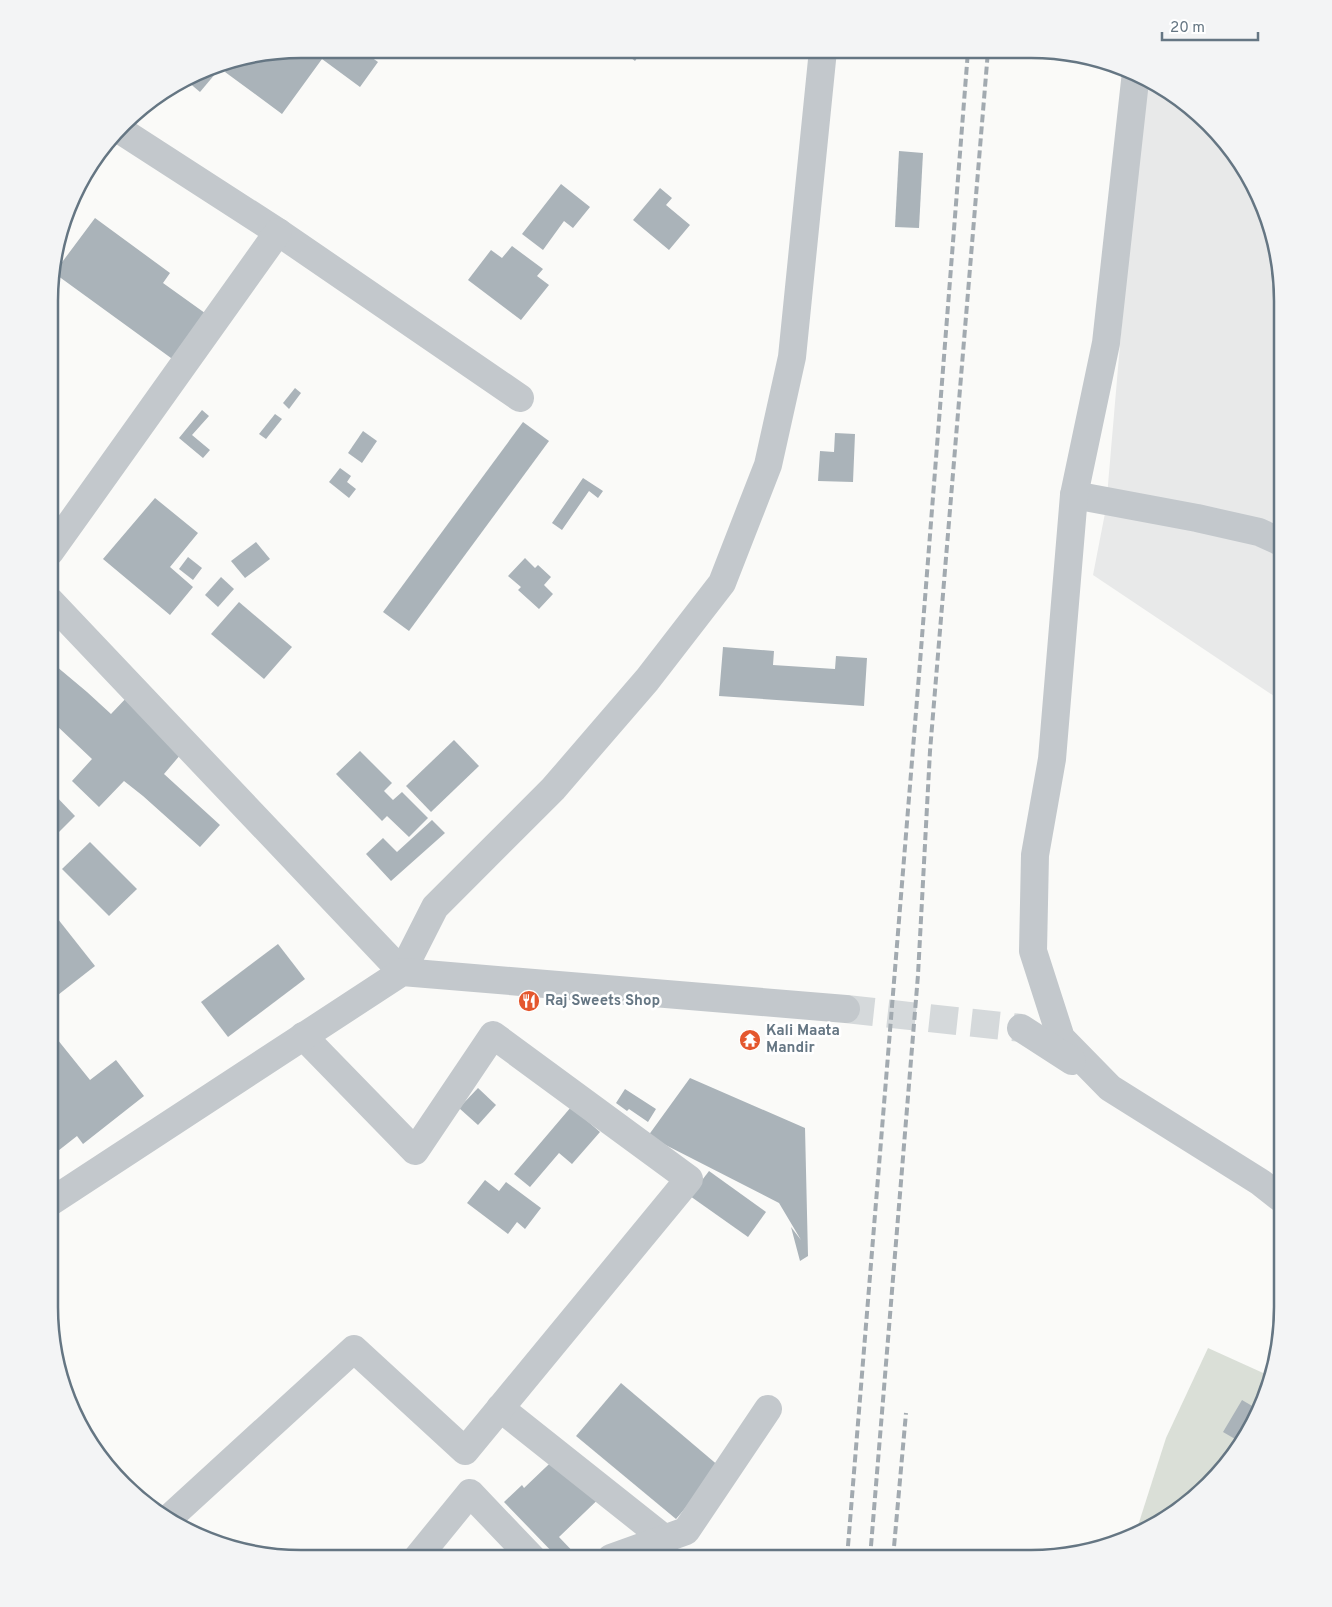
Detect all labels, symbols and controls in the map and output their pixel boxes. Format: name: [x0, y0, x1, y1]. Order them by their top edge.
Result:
scale bar: [1162, 10, 1258, 42]
text: 20 m: [1170, 19, 1205, 38]
restaurant icon: Raj Sweets Shop: [517, 989, 541, 1013]
place label: Raj Sweets Shop: [545, 992, 660, 1011]
place label: Kali Maata Mandir: [766, 1022, 840, 1058]
temple icon: Kali Maata Mandir: [738, 1028, 762, 1052]

